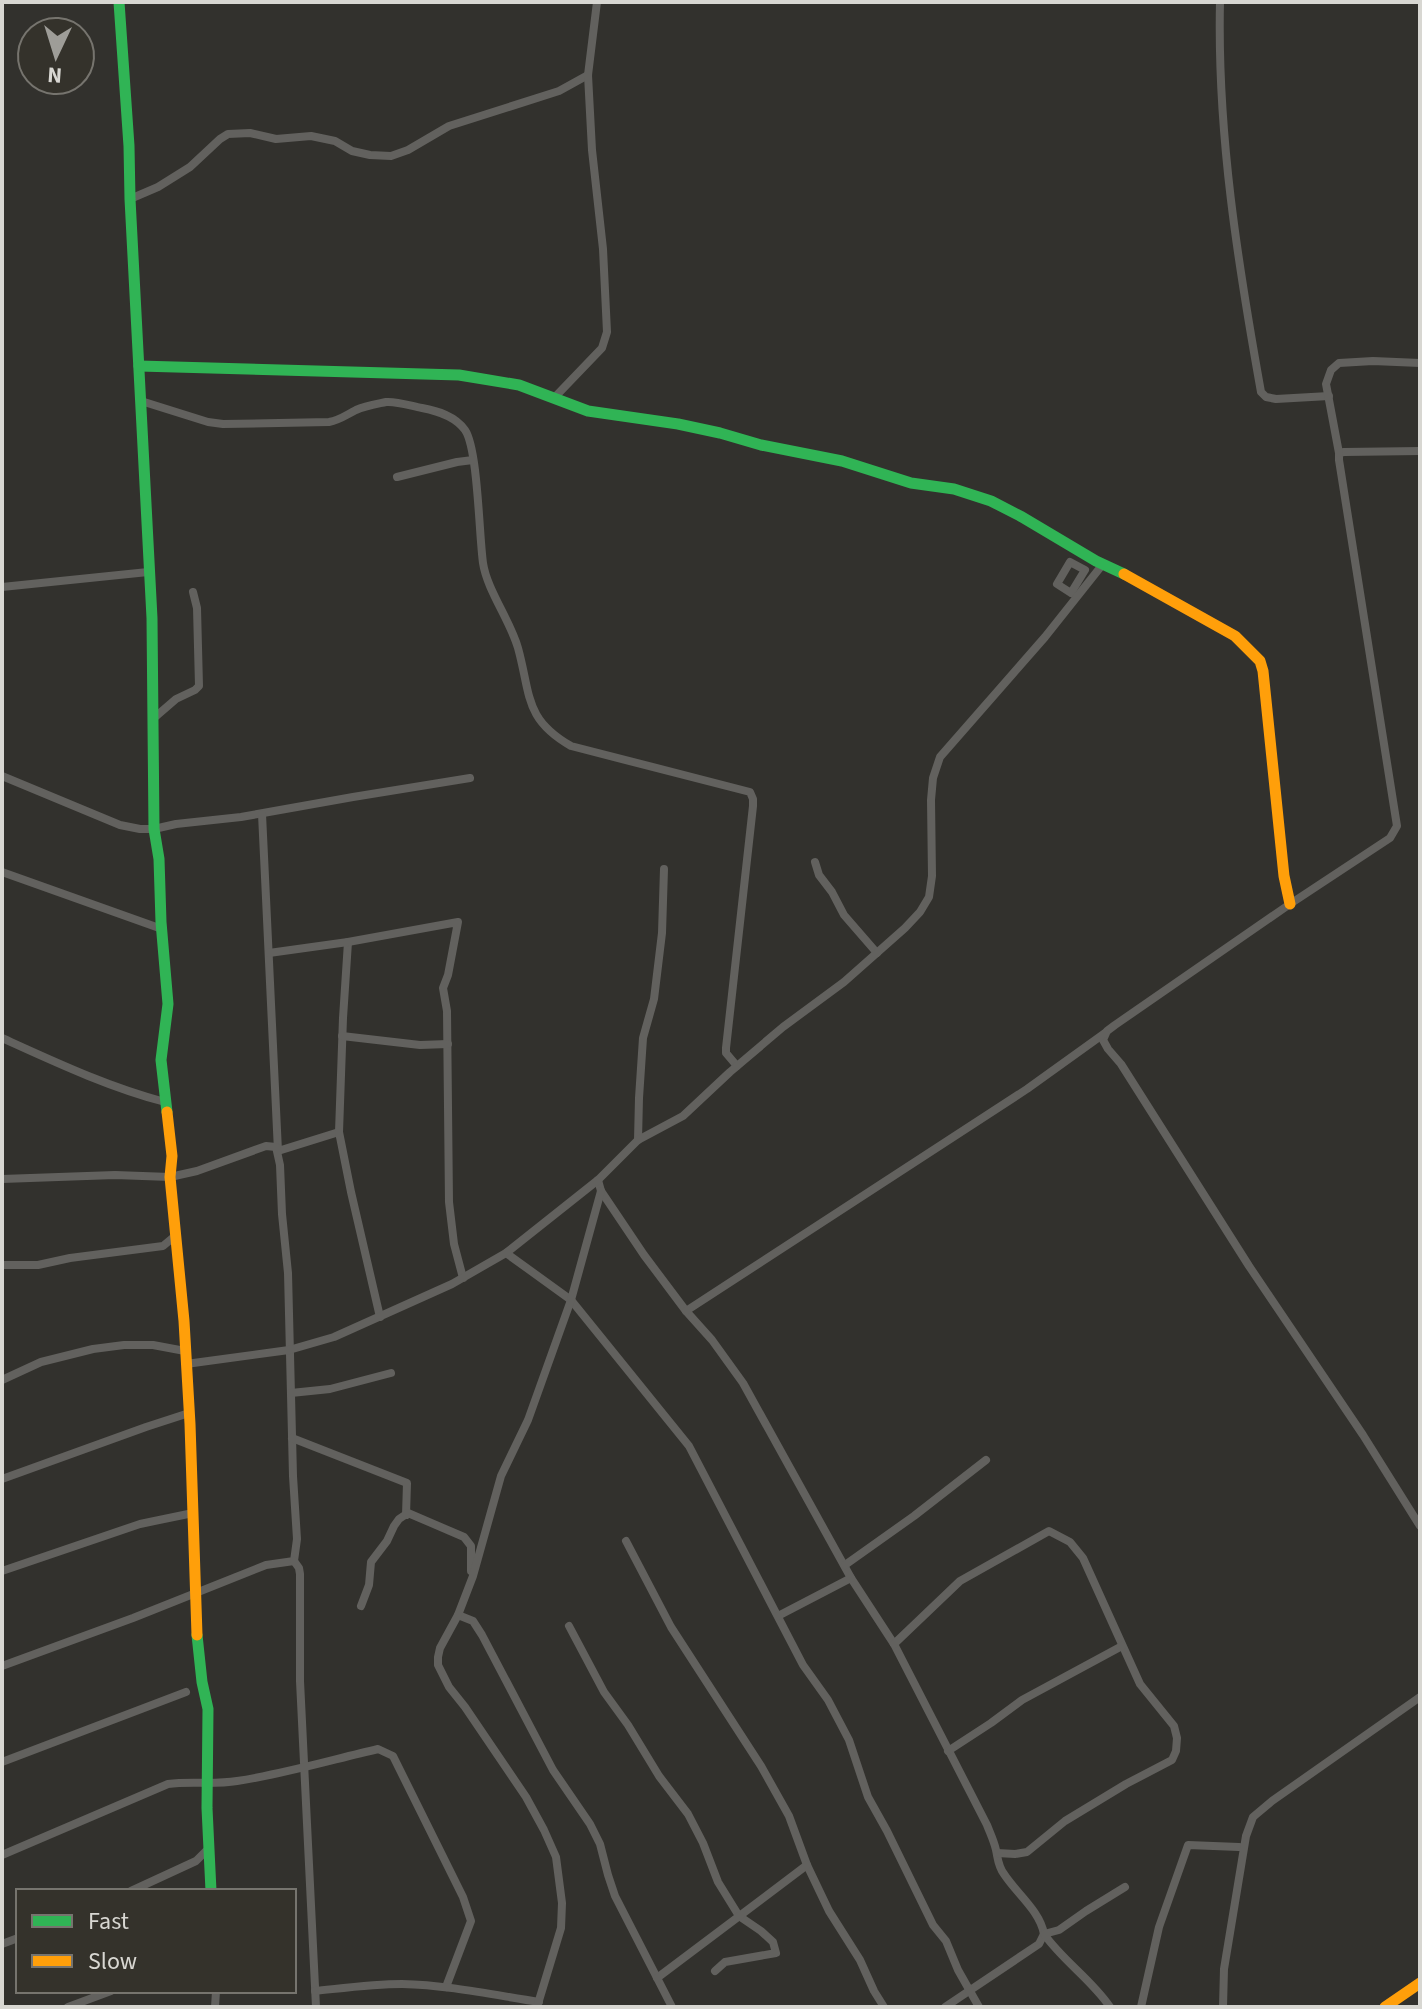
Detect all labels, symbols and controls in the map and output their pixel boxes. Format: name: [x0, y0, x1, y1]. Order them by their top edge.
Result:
north arrow: [16, 16, 96, 96]
text: N: [46, 58, 63, 91]
legend: [16, 1889, 296, 1993]
text: Fast: [88, 1904, 129, 1939]
text: Slow: [88, 1944, 137, 1979]

